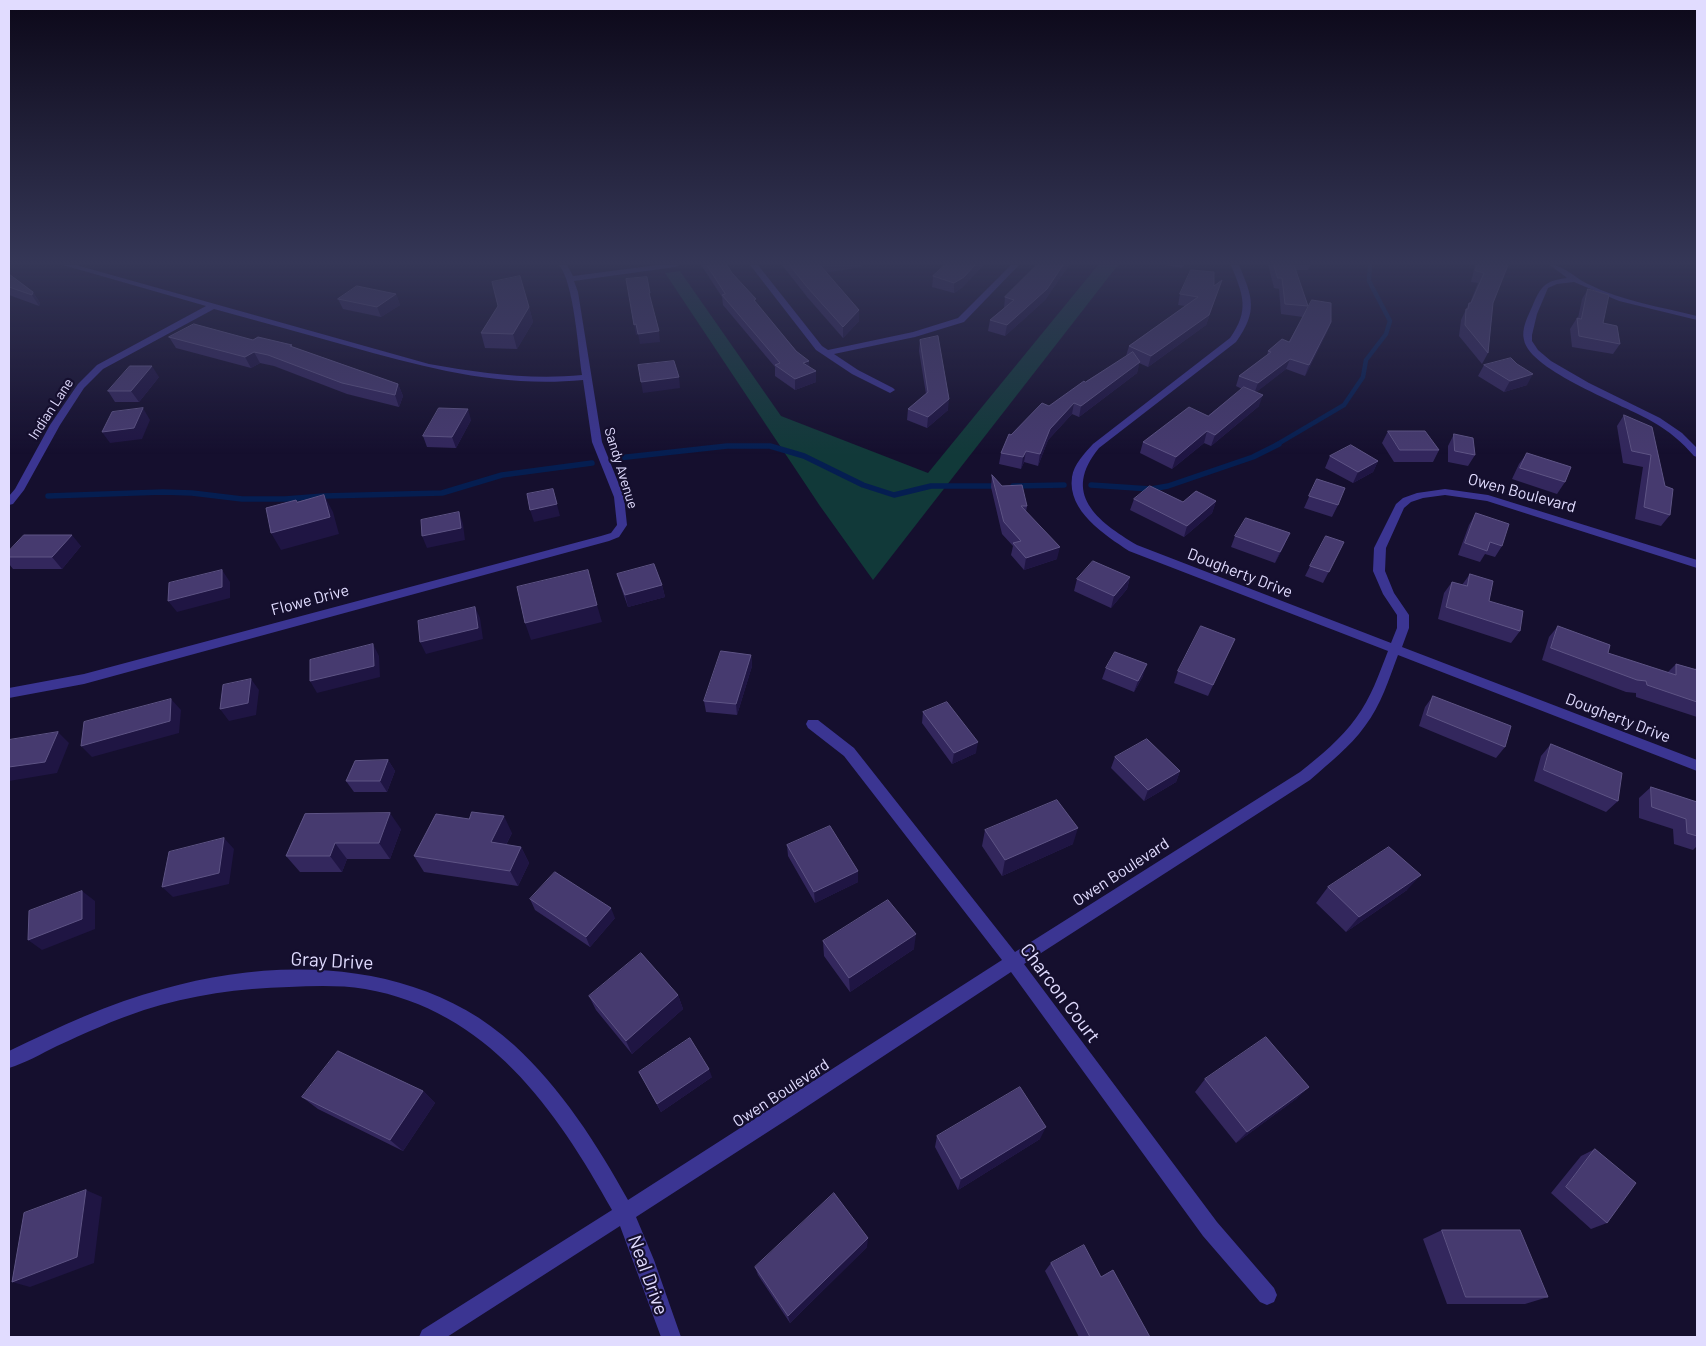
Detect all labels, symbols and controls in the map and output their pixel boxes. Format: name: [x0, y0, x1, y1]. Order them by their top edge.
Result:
street label: Indian Lane: [25, 375, 77, 443]
street label: Sandy Avenue: [601, 425, 641, 511]
street label: Owen Boulevard: [1466, 469, 1578, 517]
street label: Dougherty Drive: [1185, 544, 1295, 602]
street label: Flowe Drive: [269, 580, 351, 620]
street label: Dougherty Drive: [1563, 689, 1673, 747]
street label: Owen Boulevard: [1069, 834, 1173, 910]
street label: Charcon Court: [1015, 939, 1105, 1047]
street label: Gray Drive: [290, 947, 374, 975]
street label: Owen Boulevard: [729, 1055, 833, 1131]
street label: Neal Drive: [623, 1232, 673, 1318]

